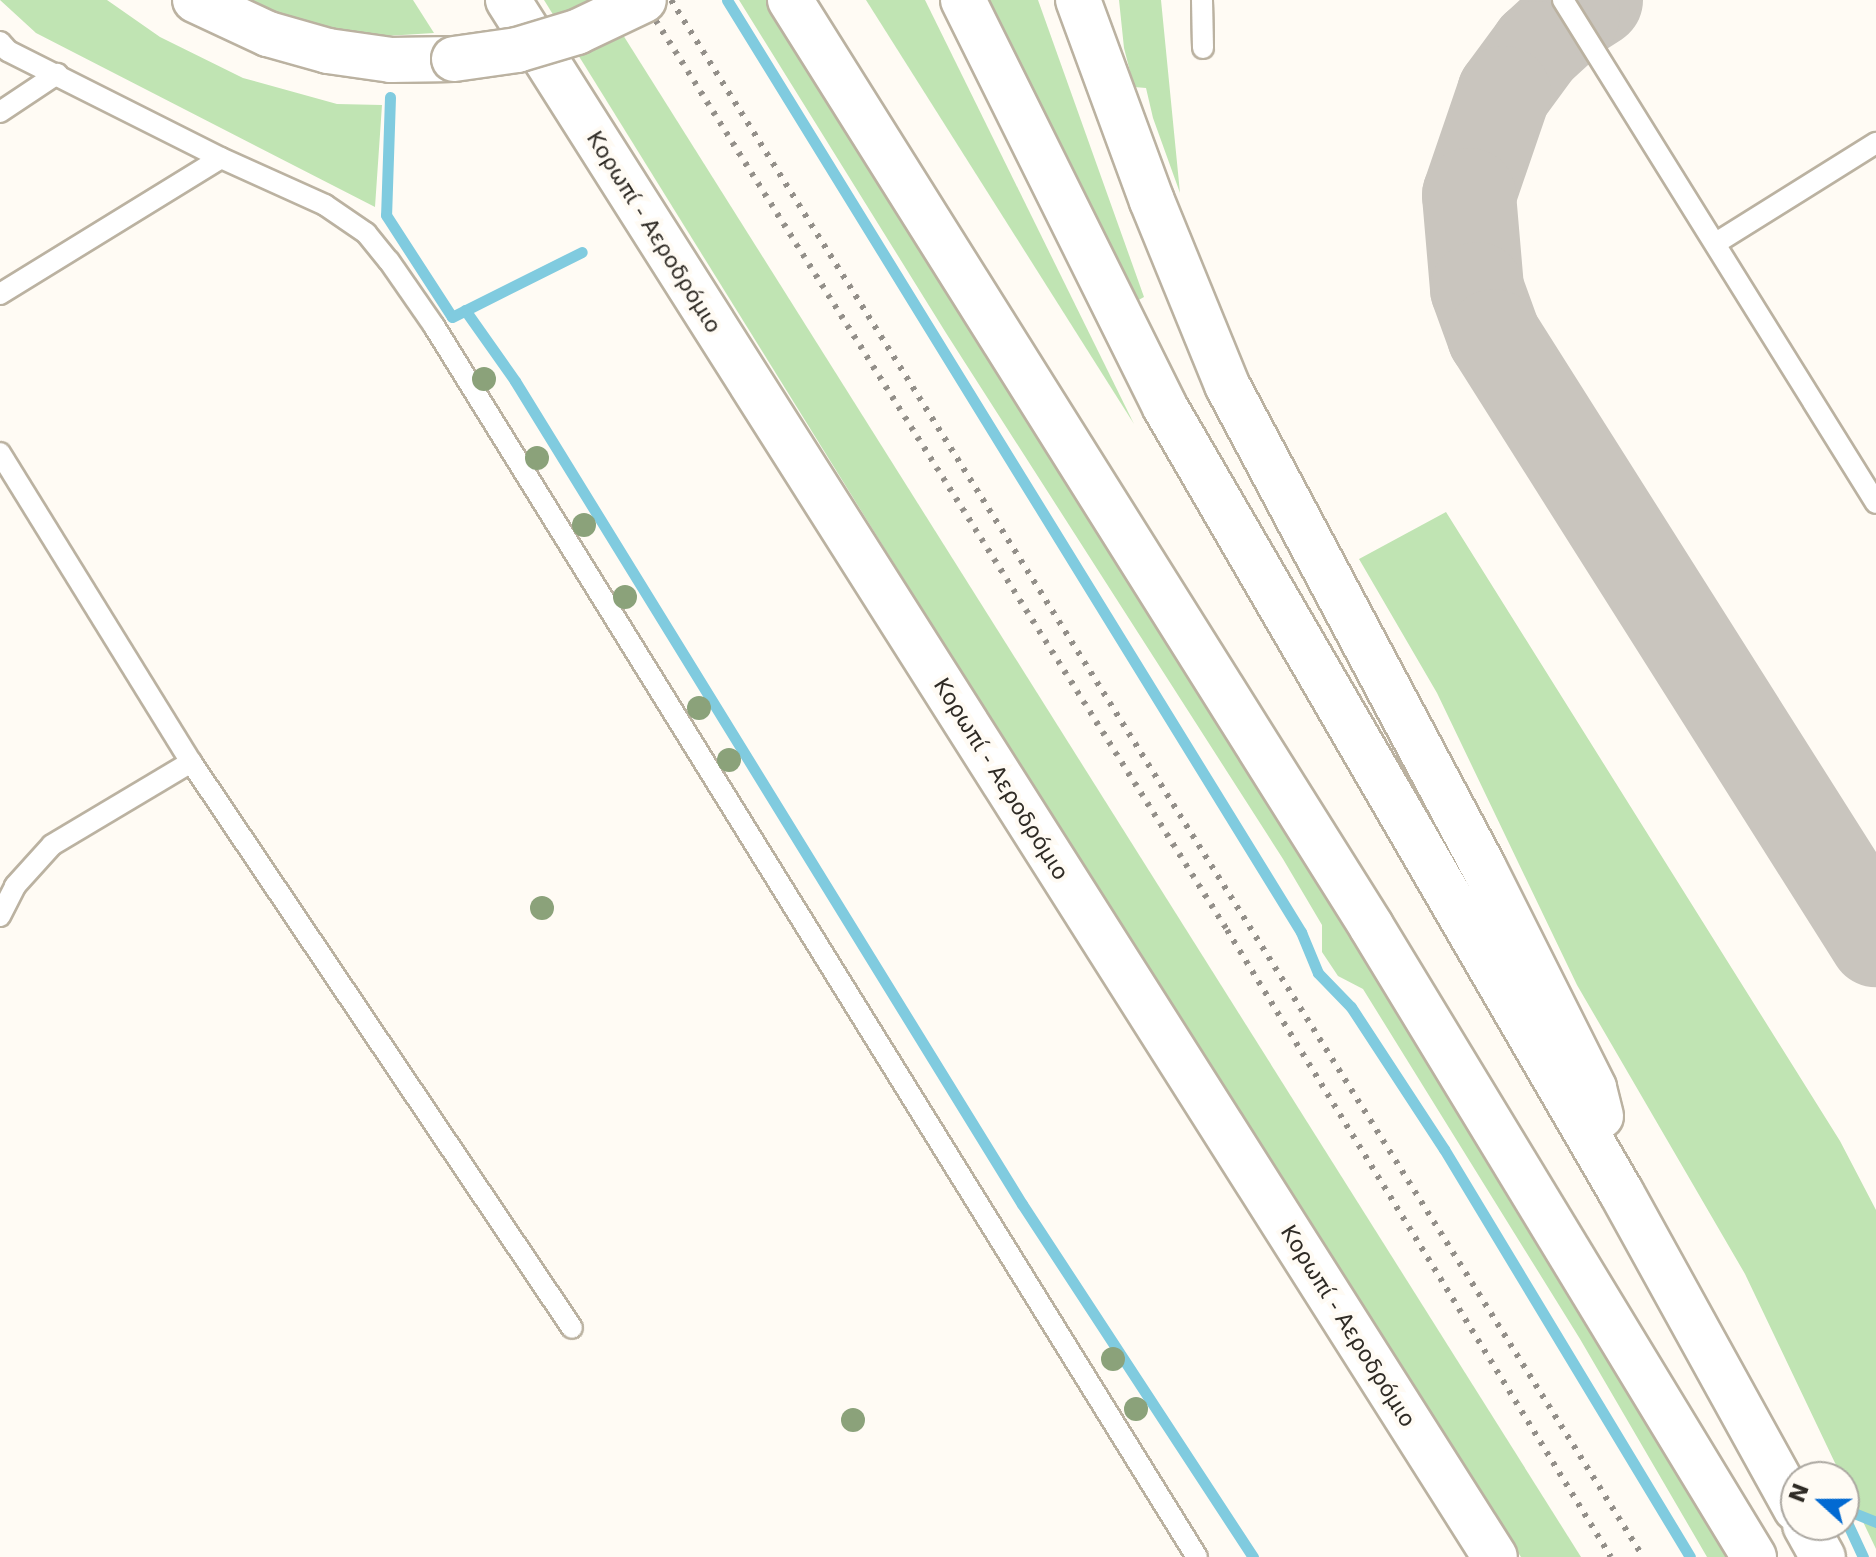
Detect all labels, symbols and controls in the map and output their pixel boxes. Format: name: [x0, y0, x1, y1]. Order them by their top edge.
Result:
street label: Κορωπί - Αεροδρόμιο: [581, 126, 727, 338]
street label: Κορωπί - Αεροδρόμιο: [928, 673, 1074, 885]
street label: Κορωπί - Αεροδρόμιο: [1275, 1220, 1421, 1432]
north arrow: [1780, 1461, 1860, 1541]
text: N: [1784, 1480, 1814, 1506]

